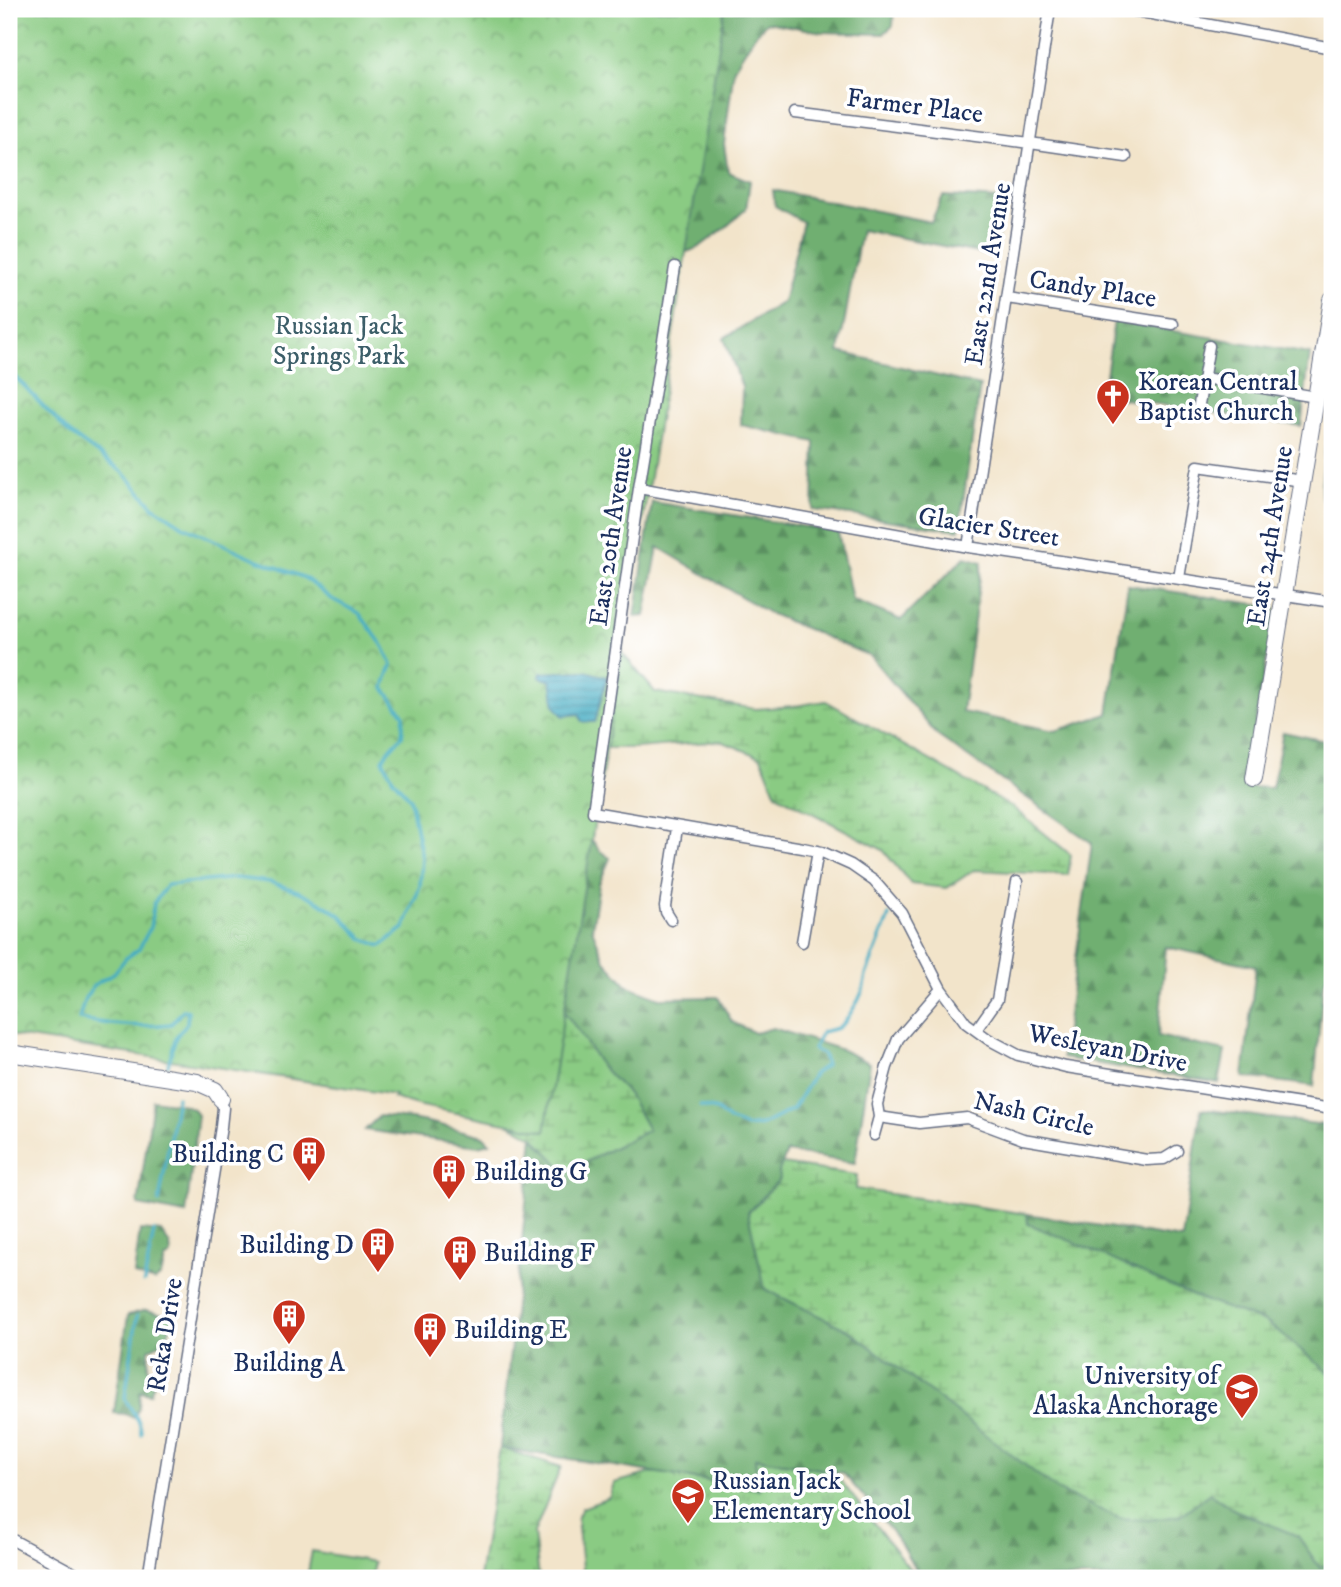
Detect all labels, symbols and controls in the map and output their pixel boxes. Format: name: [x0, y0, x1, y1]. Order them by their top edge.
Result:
street label: Farmer Place: [845, 82, 985, 131]
street label: East 22nd Avenue: [958, 180, 1019, 368]
street label: Candy Place: [1027, 263, 1159, 316]
park label: Russian Jack Springs Park: [273, 310, 405, 373]
place label: Korean Central Baptist Church: [1138, 366, 1298, 429]
church icon: Korean Central Baptist Church: [1094, 377, 1132, 426]
street label: East 20th Avenue: [583, 444, 640, 628]
street label: East 24th Avenue: [1240, 444, 1301, 629]
street label: Glacier Street: [916, 500, 1062, 555]
street label: Wesleyan Drive: [1025, 1017, 1190, 1080]
street label: Nash Circle: [970, 1085, 1097, 1144]
building icon: Building C: [290, 1134, 328, 1183]
place label: Building C: [172, 1138, 284, 1171]
building icon: Building G: [430, 1152, 468, 1201]
place label: Building G: [474, 1156, 587, 1189]
building icon: Building D: [359, 1225, 397, 1274]
place label: Building D: [240, 1229, 354, 1262]
building icon: Building F: [441, 1233, 479, 1282]
place label: Building F: [484, 1237, 595, 1270]
street label: Reka Drive: [140, 1276, 191, 1395]
building icon: Building A: [270, 1297, 308, 1346]
building icon: Building E: [411, 1310, 449, 1359]
place label: Building E: [454, 1314, 567, 1347]
place label: Building A: [233, 1347, 345, 1380]
place label: University of Alaska Anchorage: [1033, 1360, 1222, 1423]
school or university icon: University of Alaska Anchorage: [1223, 1371, 1261, 1420]
place label: Russian Jack Elementary School: [712, 1465, 911, 1528]
school or university icon: Russian Jack Elementary School: [669, 1476, 707, 1525]

